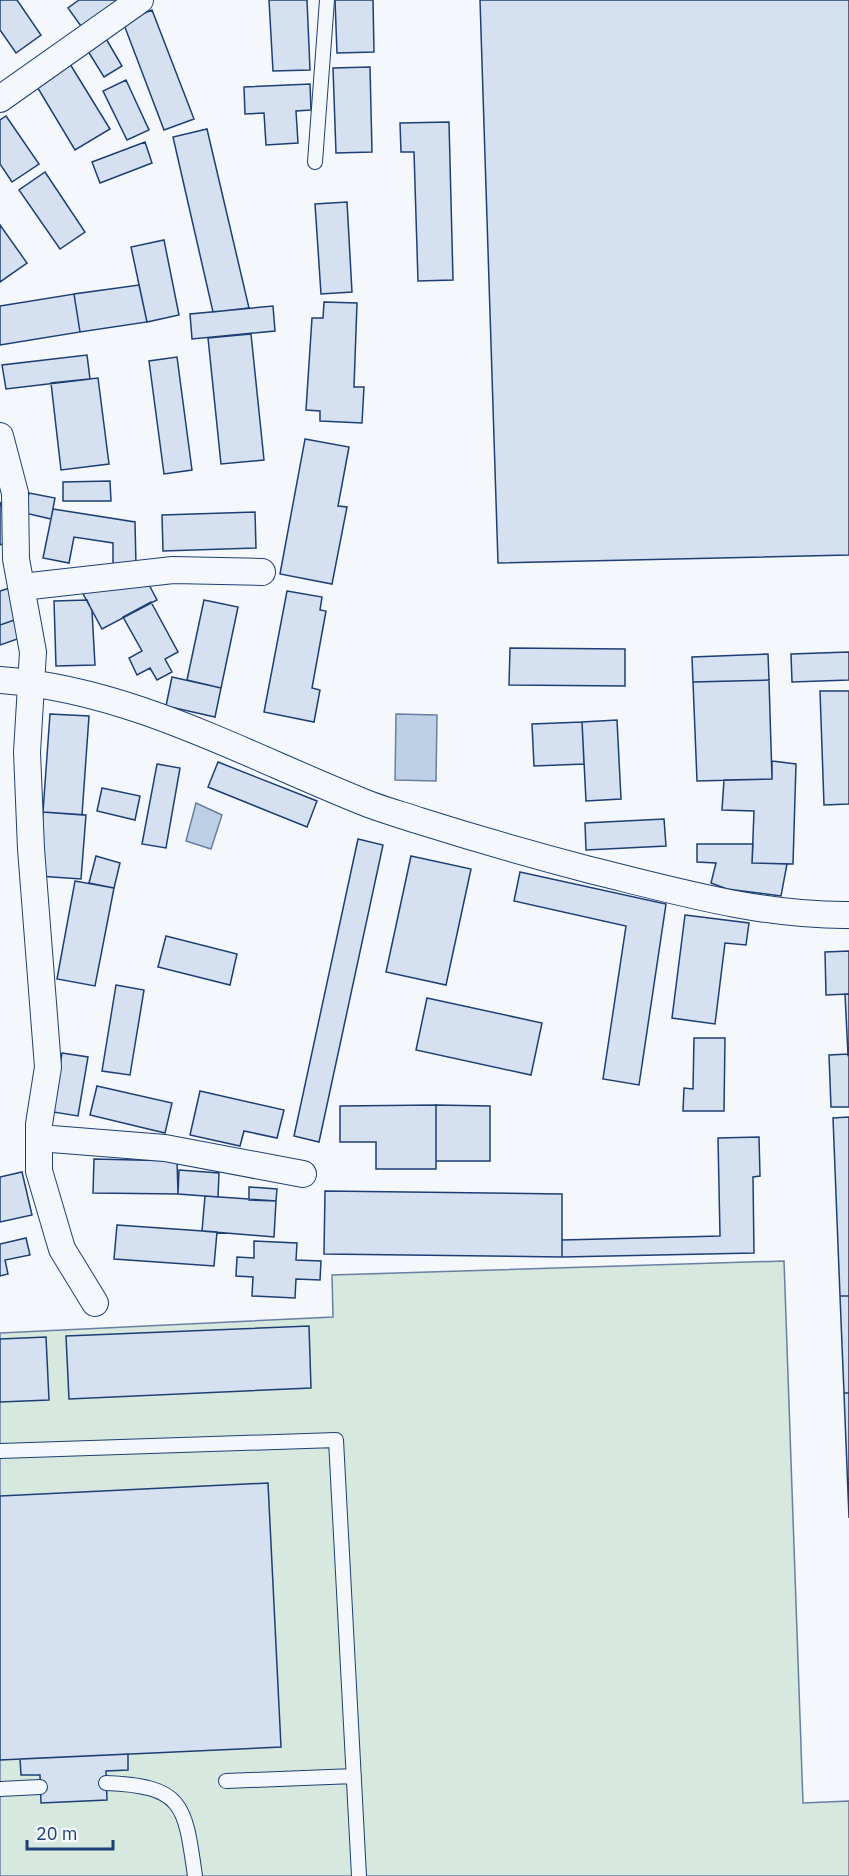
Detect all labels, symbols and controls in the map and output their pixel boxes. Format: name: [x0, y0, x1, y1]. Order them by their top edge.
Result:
scale bar: [27, 1813, 112, 1851]
text: 20 m: [36, 1822, 78, 1845]

